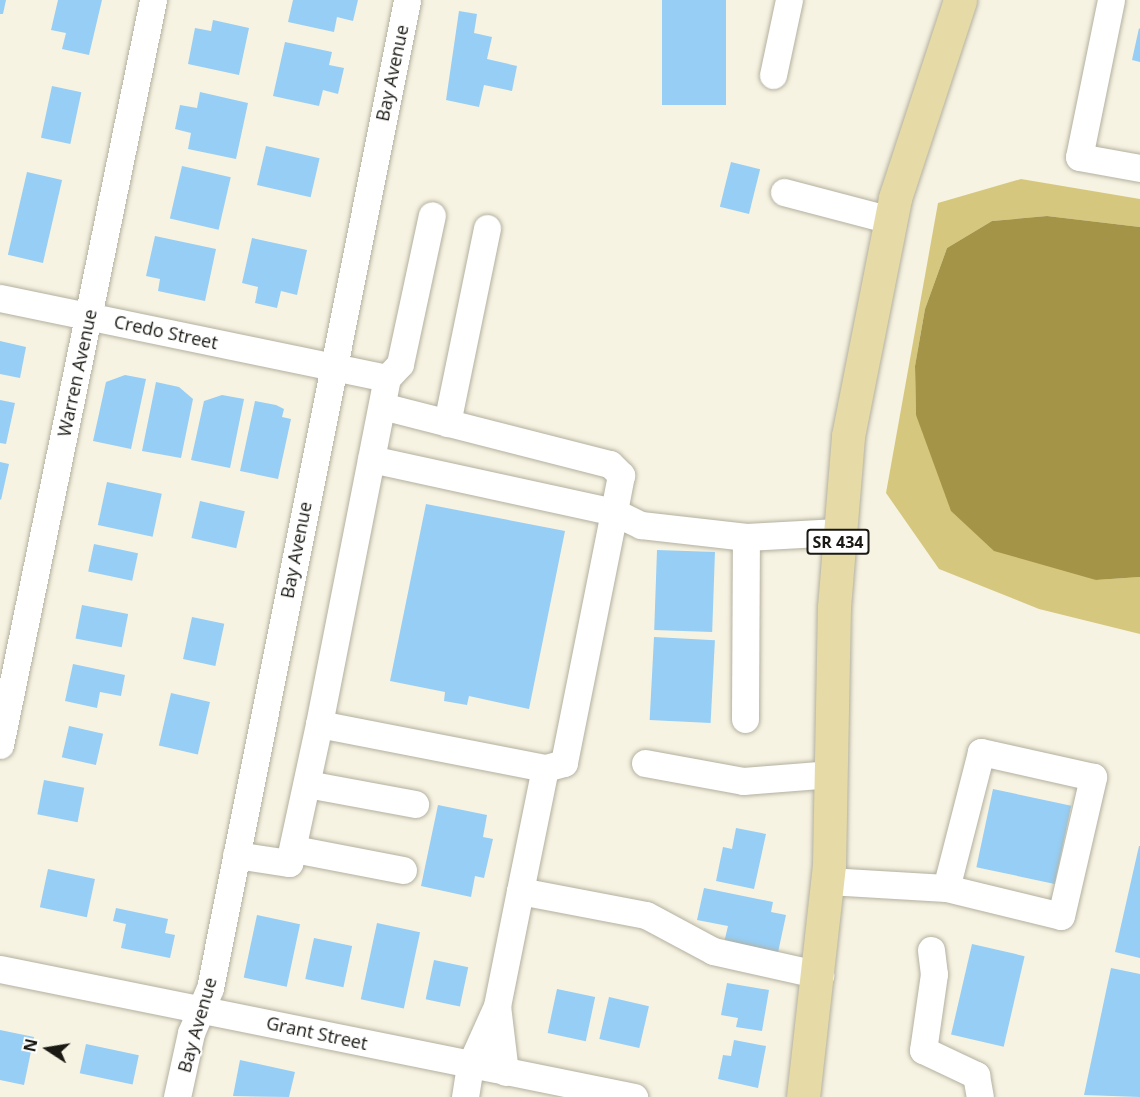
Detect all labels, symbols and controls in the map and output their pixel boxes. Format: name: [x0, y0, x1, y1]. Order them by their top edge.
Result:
street label: Bay Avenue: [371, 23, 413, 123]
street label: Warren Avenue: [53, 307, 101, 439]
street label: Credo Street: [112, 310, 220, 354]
street label: Bay Avenue: [276, 500, 316, 600]
road number: SR 434: [806, 529, 870, 555]
street label: Bay Avenue: [173, 975, 221, 1075]
street label: Grant Street: [264, 1012, 370, 1054]
north arrow: [18, 1019, 78, 1079]
text: N: [18, 1037, 43, 1054]

